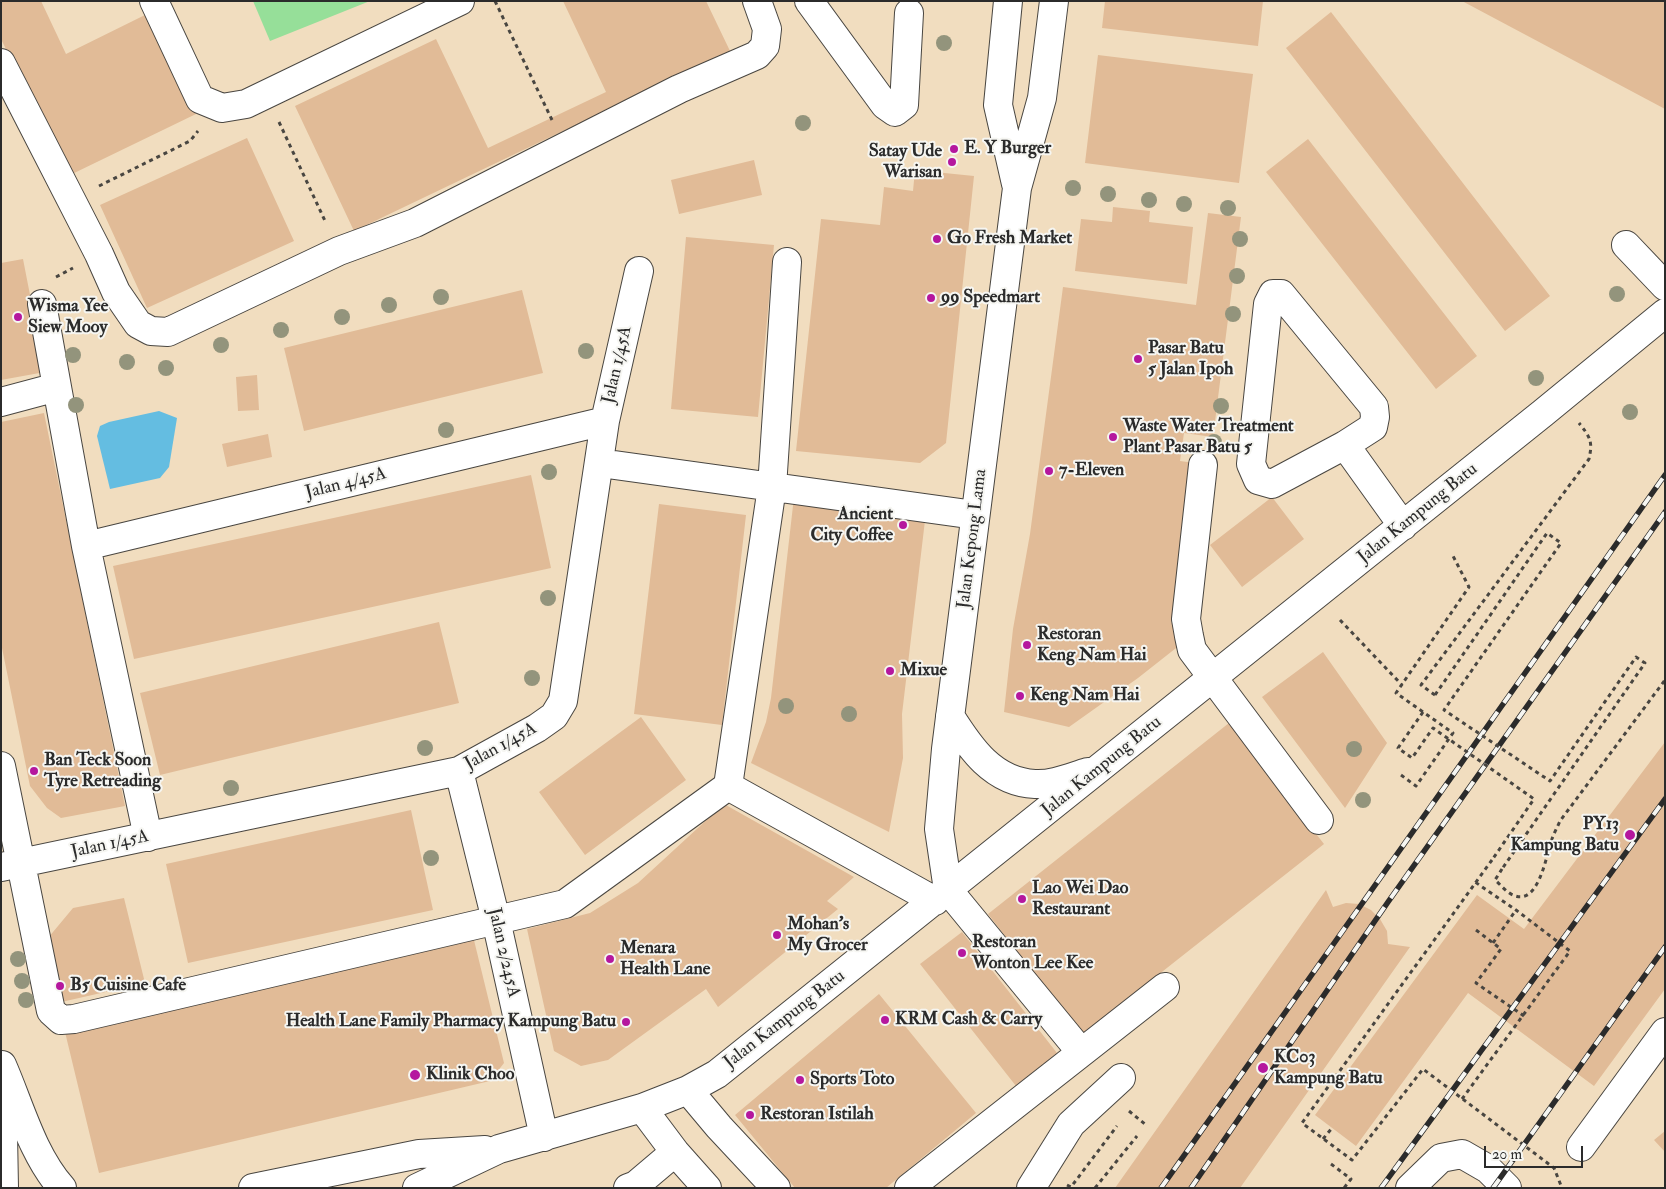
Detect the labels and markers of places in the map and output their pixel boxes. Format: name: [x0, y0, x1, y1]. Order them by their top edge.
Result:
place label: E. Y Burger: [964, 138, 1051, 160]
place label: Satay Ude Warisan: [869, 141, 942, 183]
marker: E. Y Burger: [948, 143, 960, 155]
marker: Satay Ude Warisan: [946, 156, 958, 168]
place label: Go Fresh Market: [947, 228, 1072, 250]
marker: Go Fresh Market: [931, 233, 943, 245]
place label: 99 Speedmart: [941, 287, 1040, 309]
marker: 99 Speedmart: [925, 292, 937, 304]
place label: Wisma Yee Siew Mooy: [28, 296, 108, 338]
marker: Wisma Yee Siew Mooy: [12, 311, 24, 323]
place label: Pasar Batu 5 Jalan Ipoh: [1148, 338, 1233, 380]
marker: Pasar Batu 5 Jalan Ipoh: [1132, 353, 1144, 365]
place label: Waste Water Treatment Plant Pasar Batu 5: [1123, 416, 1294, 458]
marker: Waste Water Treatment Plant Pasar Batu 5: [1107, 431, 1119, 443]
place label: 7-Eleven: [1059, 460, 1124, 482]
marker: 7-Eleven: [1043, 465, 1055, 477]
place label: Ancient City Coffee: [811, 504, 893, 546]
marker: Ancient City Coffee: [897, 519, 909, 531]
place label: Restoran Keng Nam Hai: [1037, 624, 1147, 666]
marker: Restoran Keng Nam Hai: [1021, 639, 1033, 651]
place label: Mixue: [900, 660, 947, 682]
marker: Mixue: [884, 665, 896, 677]
place label: Keng Nam Hai: [1030, 685, 1140, 707]
marker: Keng Nam Hai: [1014, 690, 1026, 702]
place label: Ban Teck Soon Tyre Retreading: [44, 750, 161, 792]
marker: Ban Teck Soon Tyre Retreading: [28, 765, 40, 777]
place label: PY13 Kampung Batu: [1510, 814, 1619, 856]
marker: PY13 Kampung Batu: [1623, 828, 1637, 842]
place label: Lao Wei Dao Restaurant: [1032, 878, 1128, 921]
marker: Lao Wei Dao Restaurant: [1016, 893, 1028, 905]
place label: Mohan’s My Grocer: [787, 914, 868, 956]
marker: Mohan’s My Grocer: [771, 929, 783, 941]
place label: Restoran Wonton Lee Kee: [972, 932, 1093, 974]
place label: Menara Health Lane: [620, 938, 710, 981]
marker: Restoran Wonton Lee Kee: [956, 947, 968, 959]
marker: Menara Health Lane: [604, 953, 616, 965]
place label: B5 Cuisine Cafe: [70, 975, 186, 997]
marker: B5 Cuisine Cafe: [54, 980, 66, 992]
place label: KRM Cash & Carry: [895, 1009, 1042, 1031]
place label: Health Lane Family Pharmacy Kampung Batu: [286, 1011, 616, 1033]
marker: KRM Cash & Carry: [879, 1014, 891, 1026]
marker: Health Lane Family Pharmacy Kampung Batu: [620, 1016, 632, 1028]
place label: KC03 Kampung Batu: [1274, 1047, 1383, 1090]
marker: KC03 Kampung Batu: [1256, 1061, 1270, 1075]
place label: Klinik Choo: [426, 1064, 514, 1086]
marker: Klinik Choo: [408, 1068, 422, 1082]
place label: Sports Toto: [810, 1069, 894, 1091]
marker: Sports Toto: [794, 1074, 806, 1086]
place label: Restoran Istilah: [760, 1104, 874, 1126]
marker: Restoran Istilah: [744, 1109, 756, 1121]

